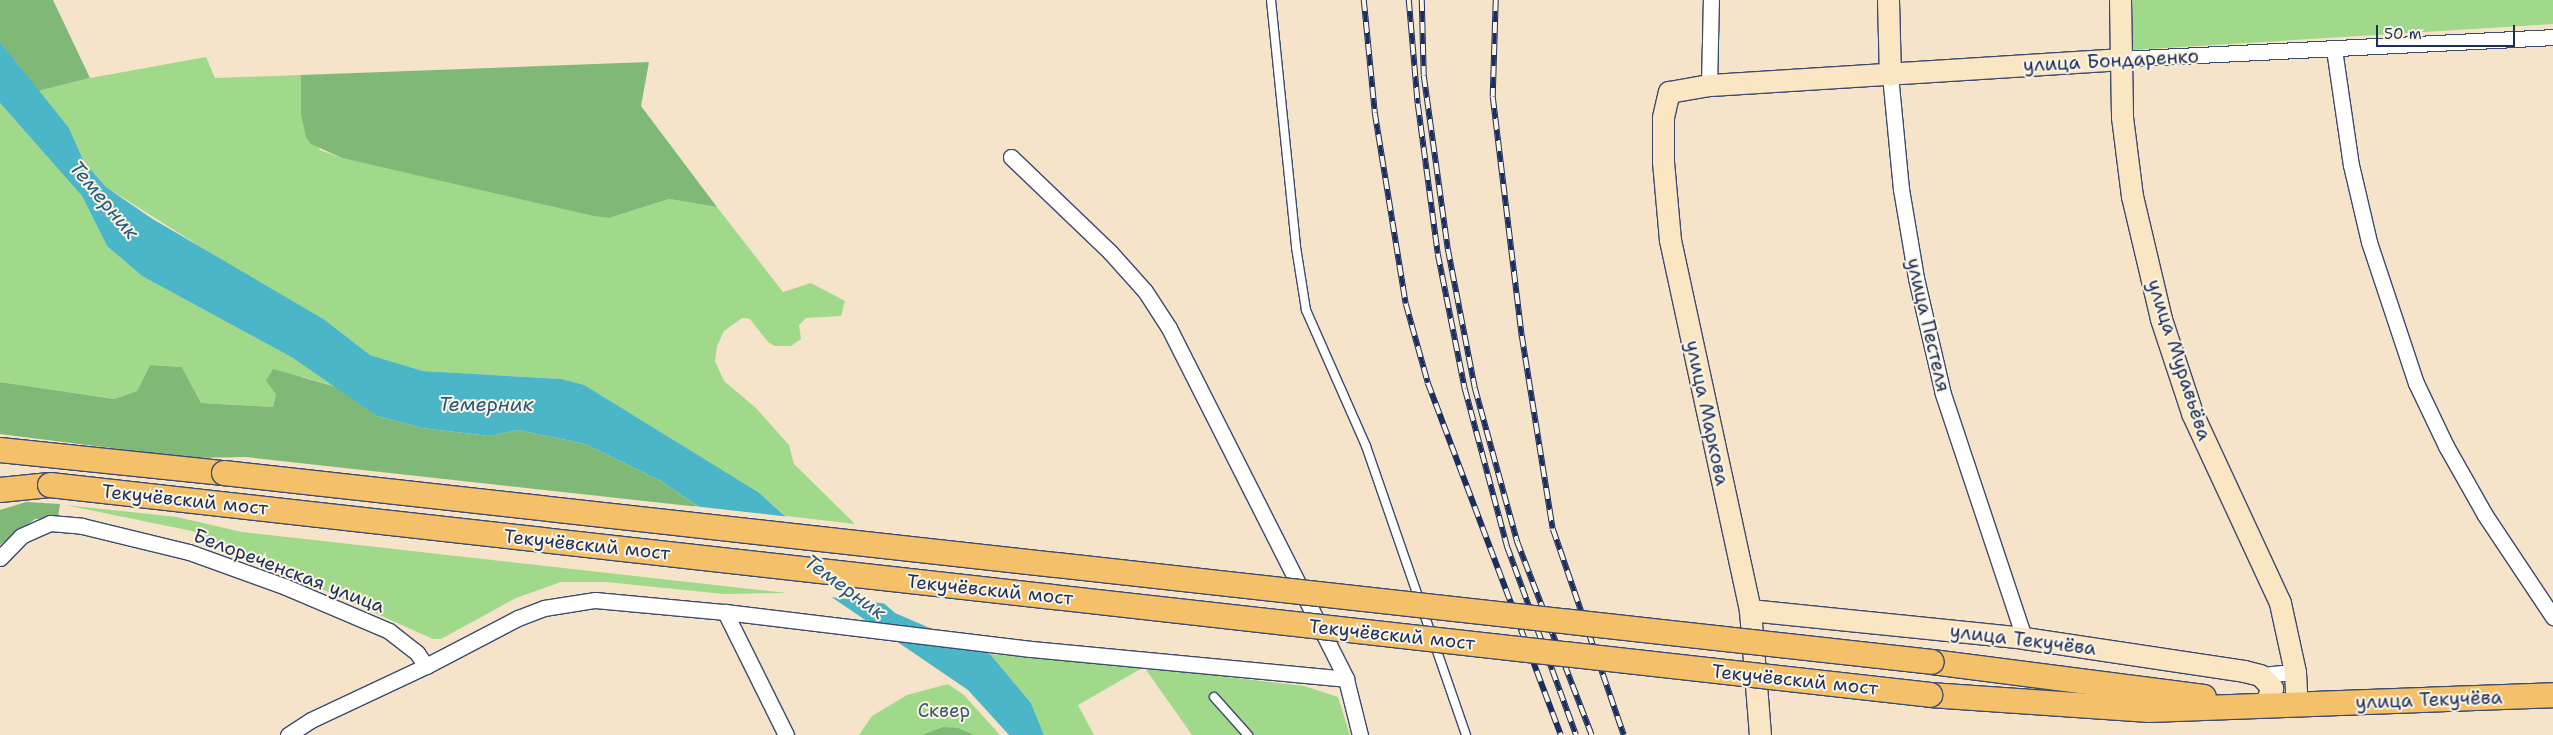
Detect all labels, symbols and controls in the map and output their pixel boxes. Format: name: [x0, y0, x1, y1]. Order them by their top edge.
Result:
scale bar: [2378, 15, 2517, 47]
text: 50 m: [2384, 24, 2422, 44]
street label: улица Бондаренко: [2023, 45, 2199, 77]
water label: Темерник: [64, 156, 144, 244]
street label: улица Пестеля: [1902, 256, 1954, 394]
street label: улица Муравьёва: [2142, 277, 2216, 443]
street label: улица Маркова: [1680, 338, 1734, 488]
water label: Темерник: [439, 392, 533, 416]
street label: Текучёвский мост: [101, 480, 269, 520]
street label: Белореченская улица: [190, 524, 388, 618]
street label: Текучёвский мост: [503, 525, 671, 565]
water label: Темерник: [800, 549, 890, 625]
street label: Текучёвский мост: [906, 570, 1074, 610]
street label: Текучёвский мост: [1308, 615, 1476, 655]
street label: улица Текучёва: [1949, 620, 2097, 660]
street label: Текучёвский мост: [1711, 660, 1879, 700]
street label: улица Текучёва: [2355, 686, 2503, 714]
park label: Сквер: [918, 700, 970, 722]

